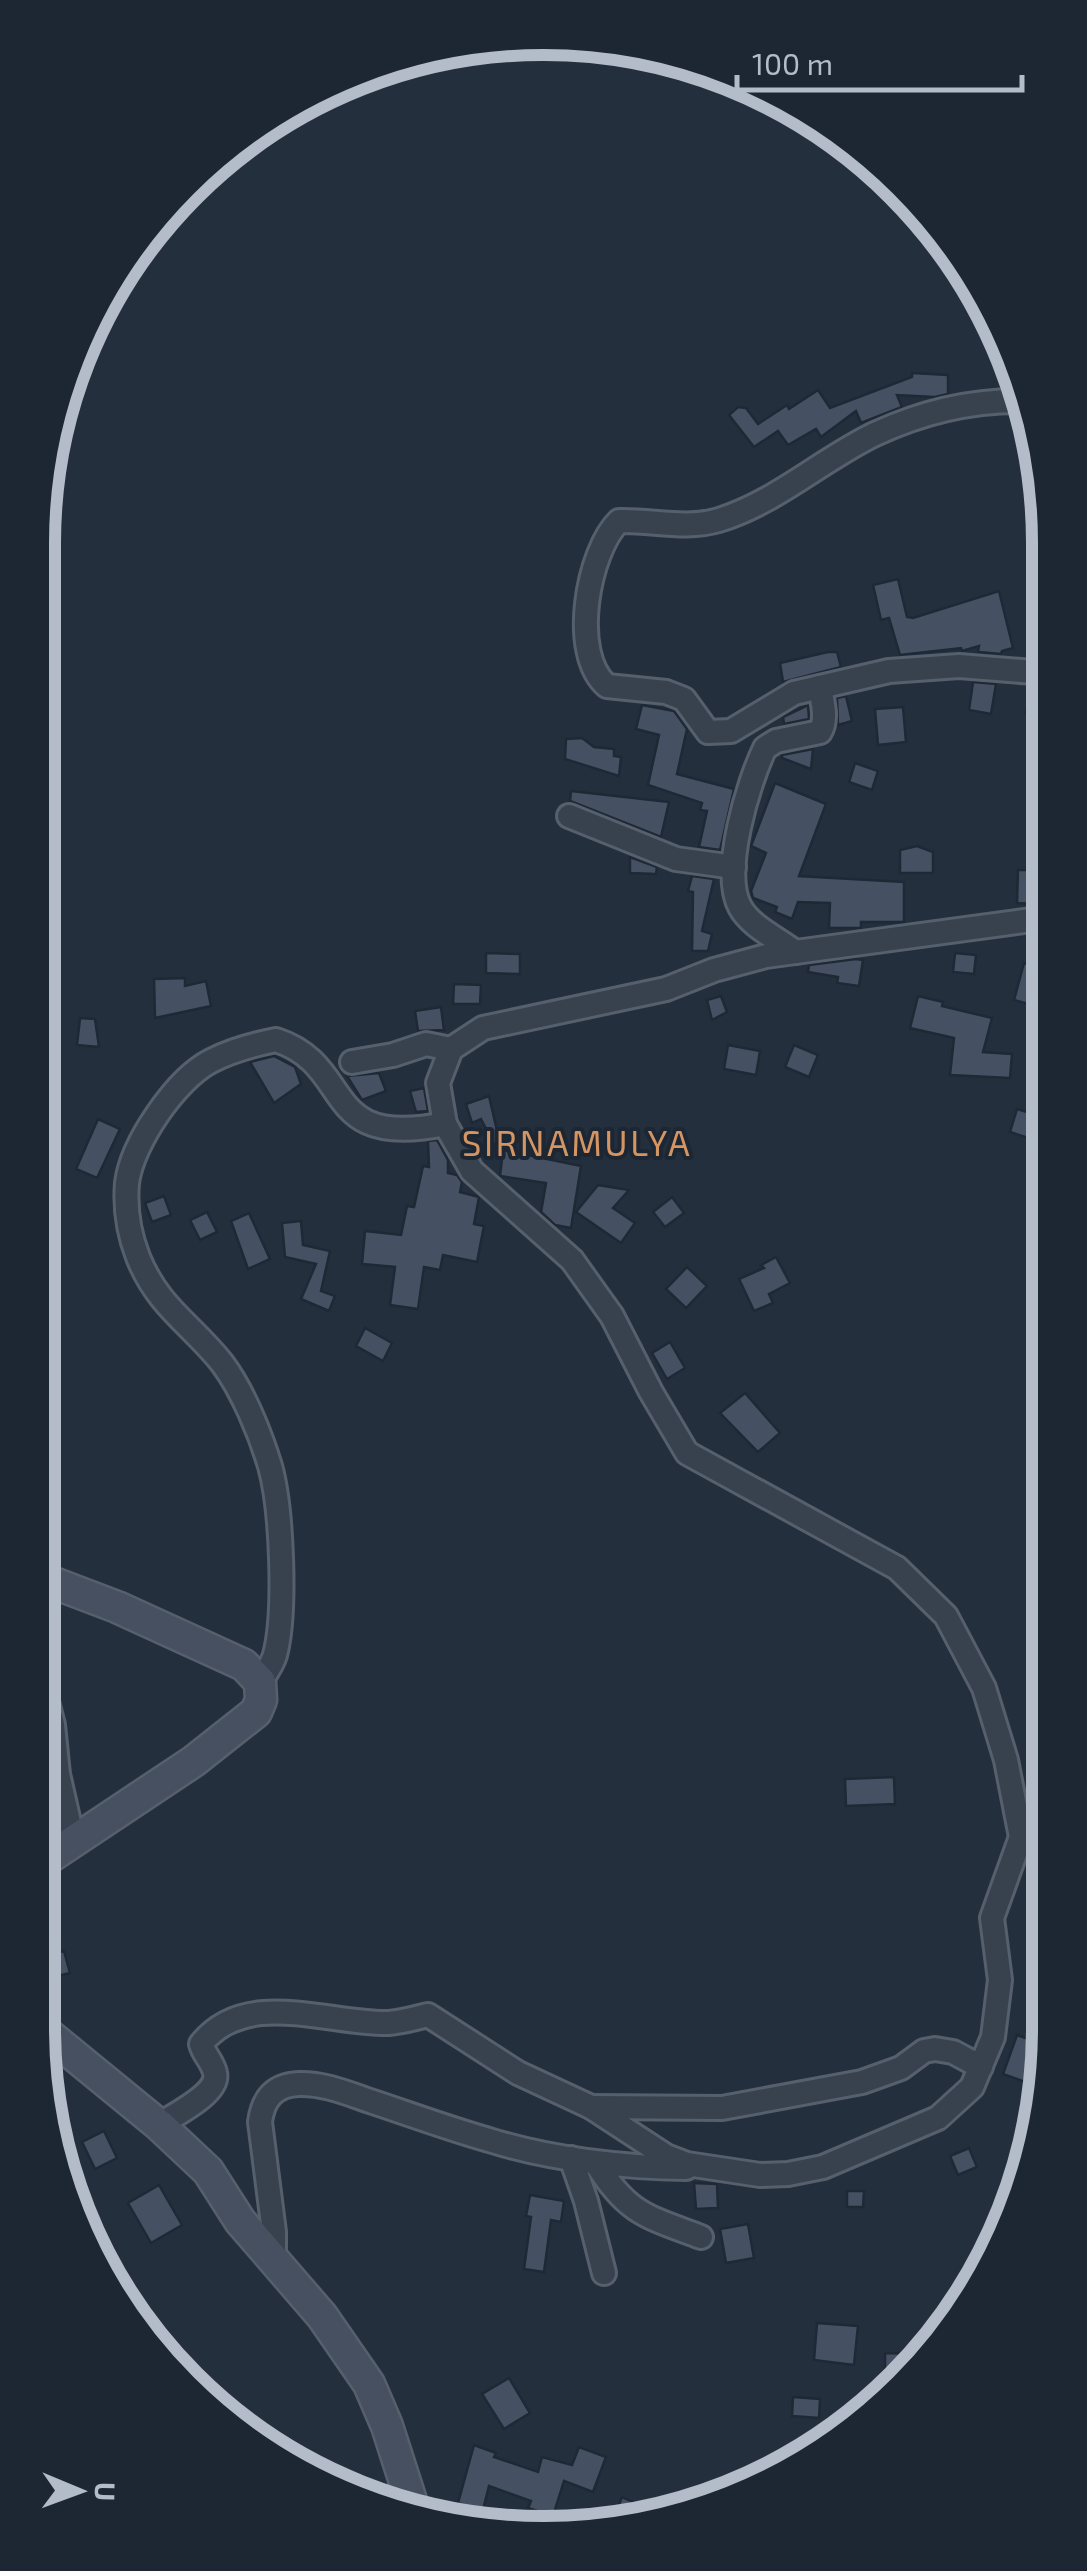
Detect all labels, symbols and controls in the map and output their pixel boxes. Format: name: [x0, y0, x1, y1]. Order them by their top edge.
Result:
scale bar: [737, 30, 1022, 92]
text: 100 m: [752, 45, 833, 81]
district label: SIRNAMULYA: [462, 1121, 692, 1163]
north arrow: [30, 2441, 130, 2541]
text: U: [89, 2482, 123, 2501]

